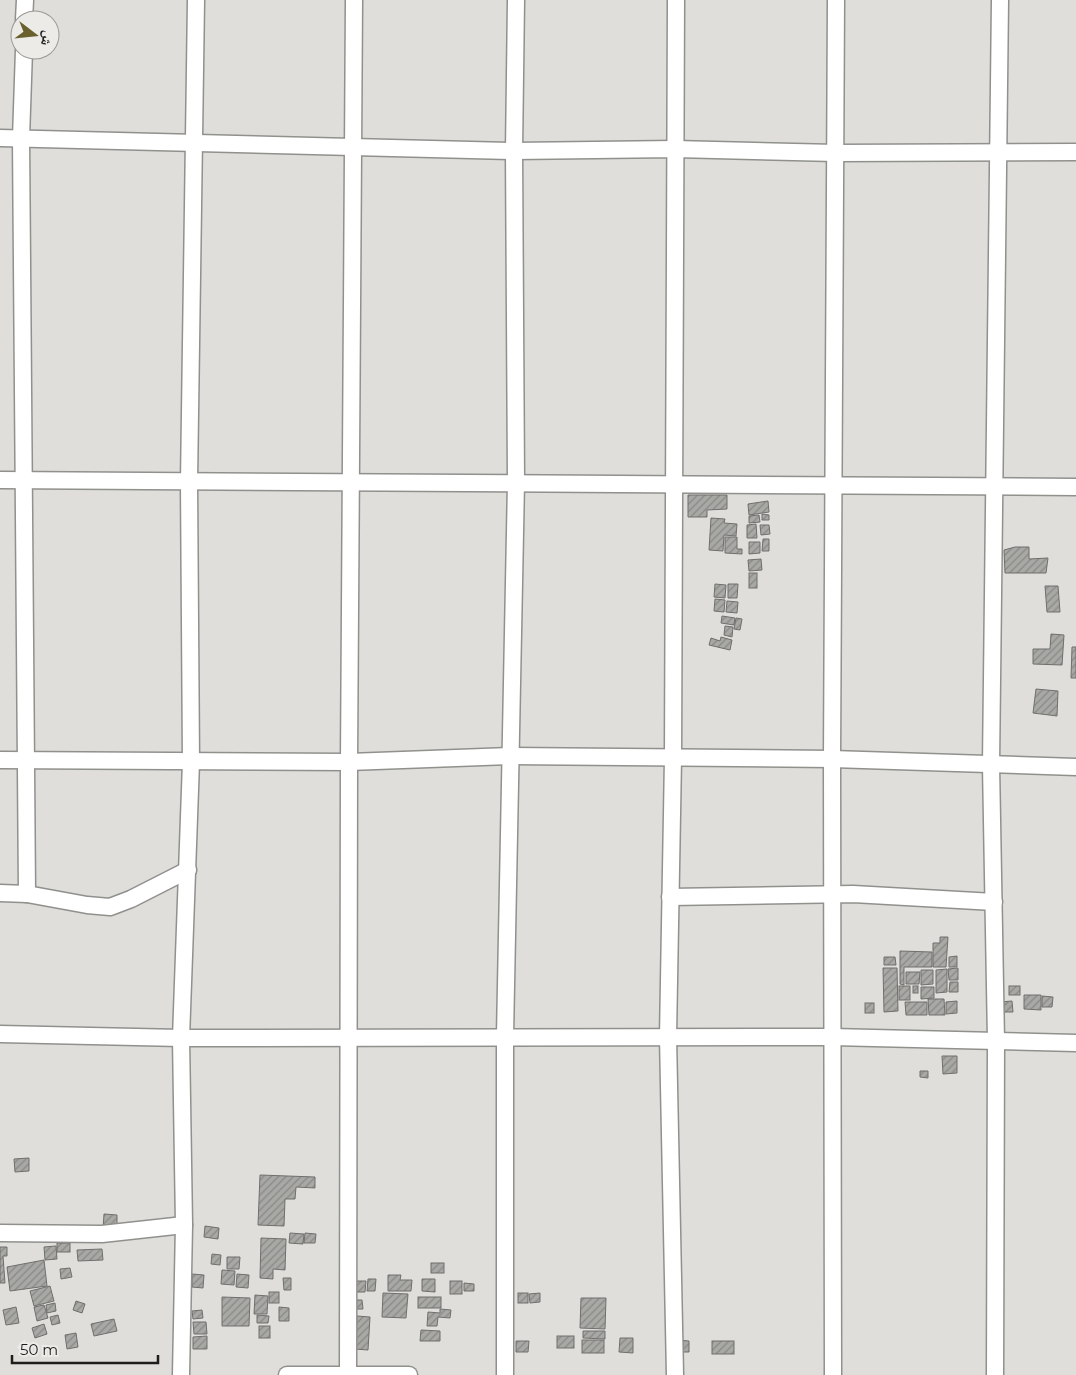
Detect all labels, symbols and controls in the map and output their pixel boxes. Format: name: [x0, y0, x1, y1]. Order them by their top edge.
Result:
north arrow: [10, 10, 60, 60]
text: ش: [37, 29, 58, 48]
scale bar: [12, 1332, 159, 1364]
text: 50 m: [20, 1340, 58, 1359]

